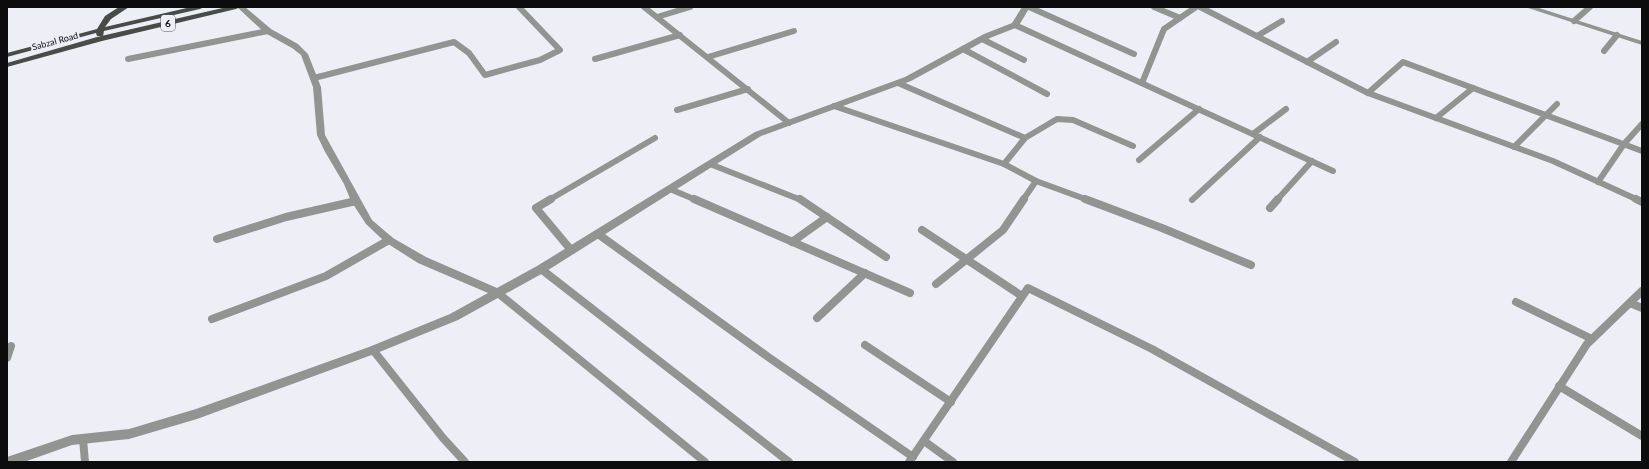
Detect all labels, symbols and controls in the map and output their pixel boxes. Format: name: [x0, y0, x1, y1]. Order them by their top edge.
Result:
road number: 6: [161, 15, 175, 31]
street label: Sabzal Road: [31, 30, 79, 52]

